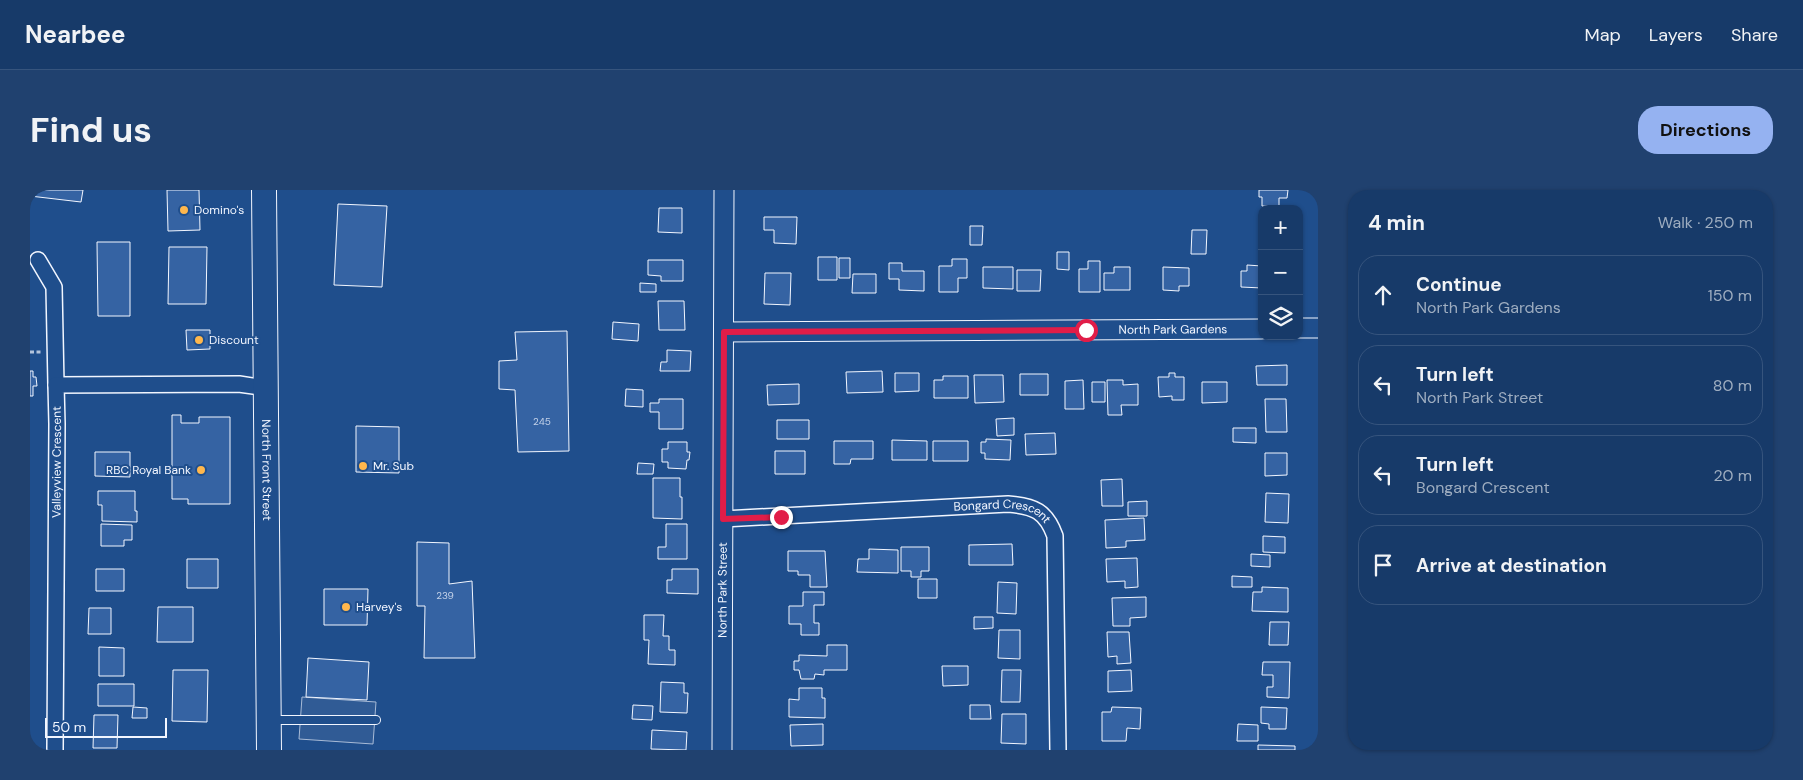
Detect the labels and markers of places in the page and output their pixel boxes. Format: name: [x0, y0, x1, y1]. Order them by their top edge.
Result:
place label: Domino's: [194, 202, 244, 218]
marker: Domino's: [178, 204, 190, 216]
place label: Discount: [209, 332, 259, 348]
marker: Discount: [193, 334, 205, 346]
place label: Mr. Sub: [373, 458, 414, 474]
marker: Mr. Sub: [357, 460, 369, 472]
place label: RBC Royal Bank: [106, 462, 191, 478]
marker: RBC Royal Bank: [195, 464, 207, 476]
place label: Harvey's: [356, 599, 402, 615]
marker: Harvey's: [340, 601, 352, 613]

